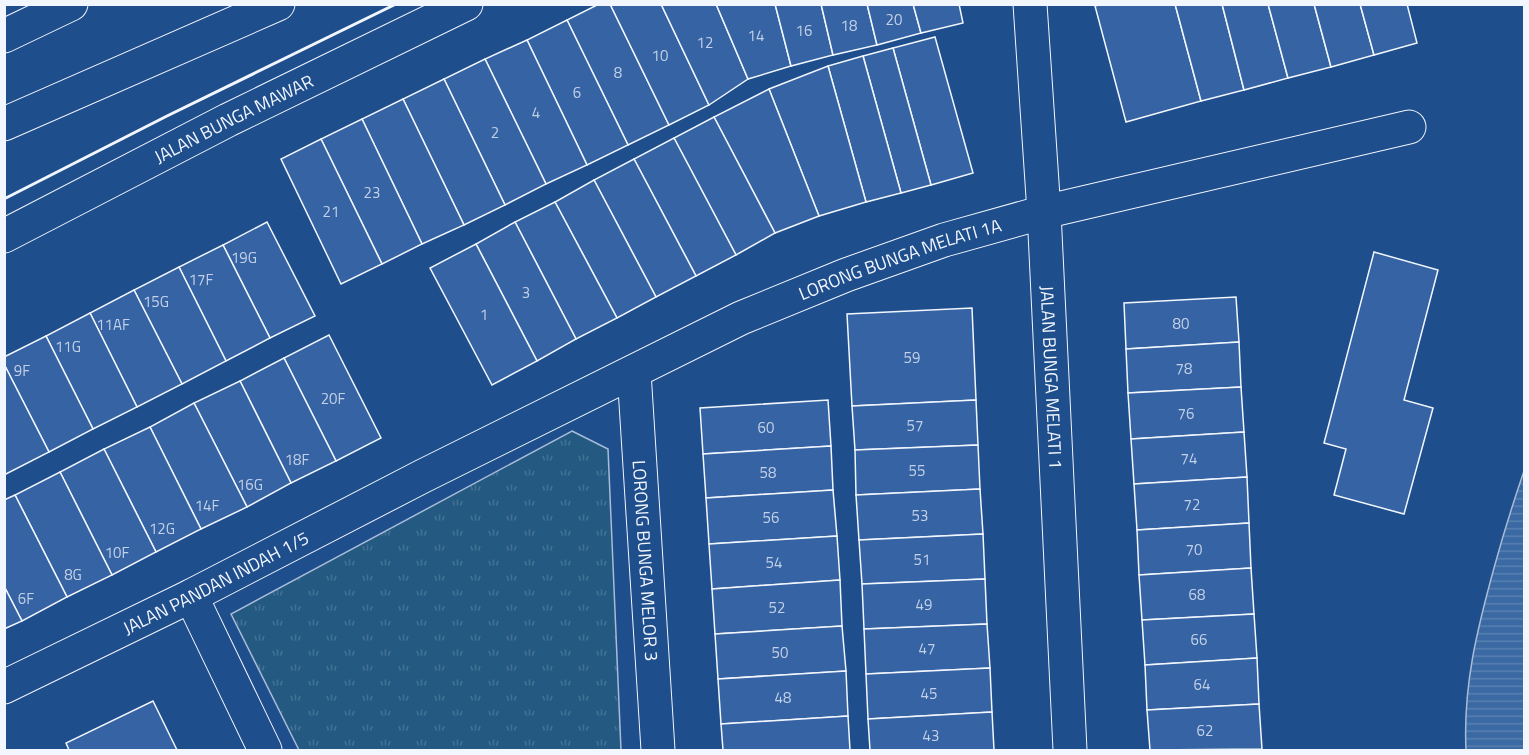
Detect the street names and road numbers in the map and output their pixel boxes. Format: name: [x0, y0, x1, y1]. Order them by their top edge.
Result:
street label: JALAN BUNGA MAWAR: [149, 67, 318, 170]
street label: LORONG BUNGA MELATI 1A: [794, 211, 1005, 307]
street label: JALAN BUNGA MELATI 1: [1034, 285, 1070, 470]
street label: LORONG BUNGA MELOR 3: [626, 459, 666, 662]
street label: JALAN PANDAN INDAH 1/5: [118, 524, 313, 641]

